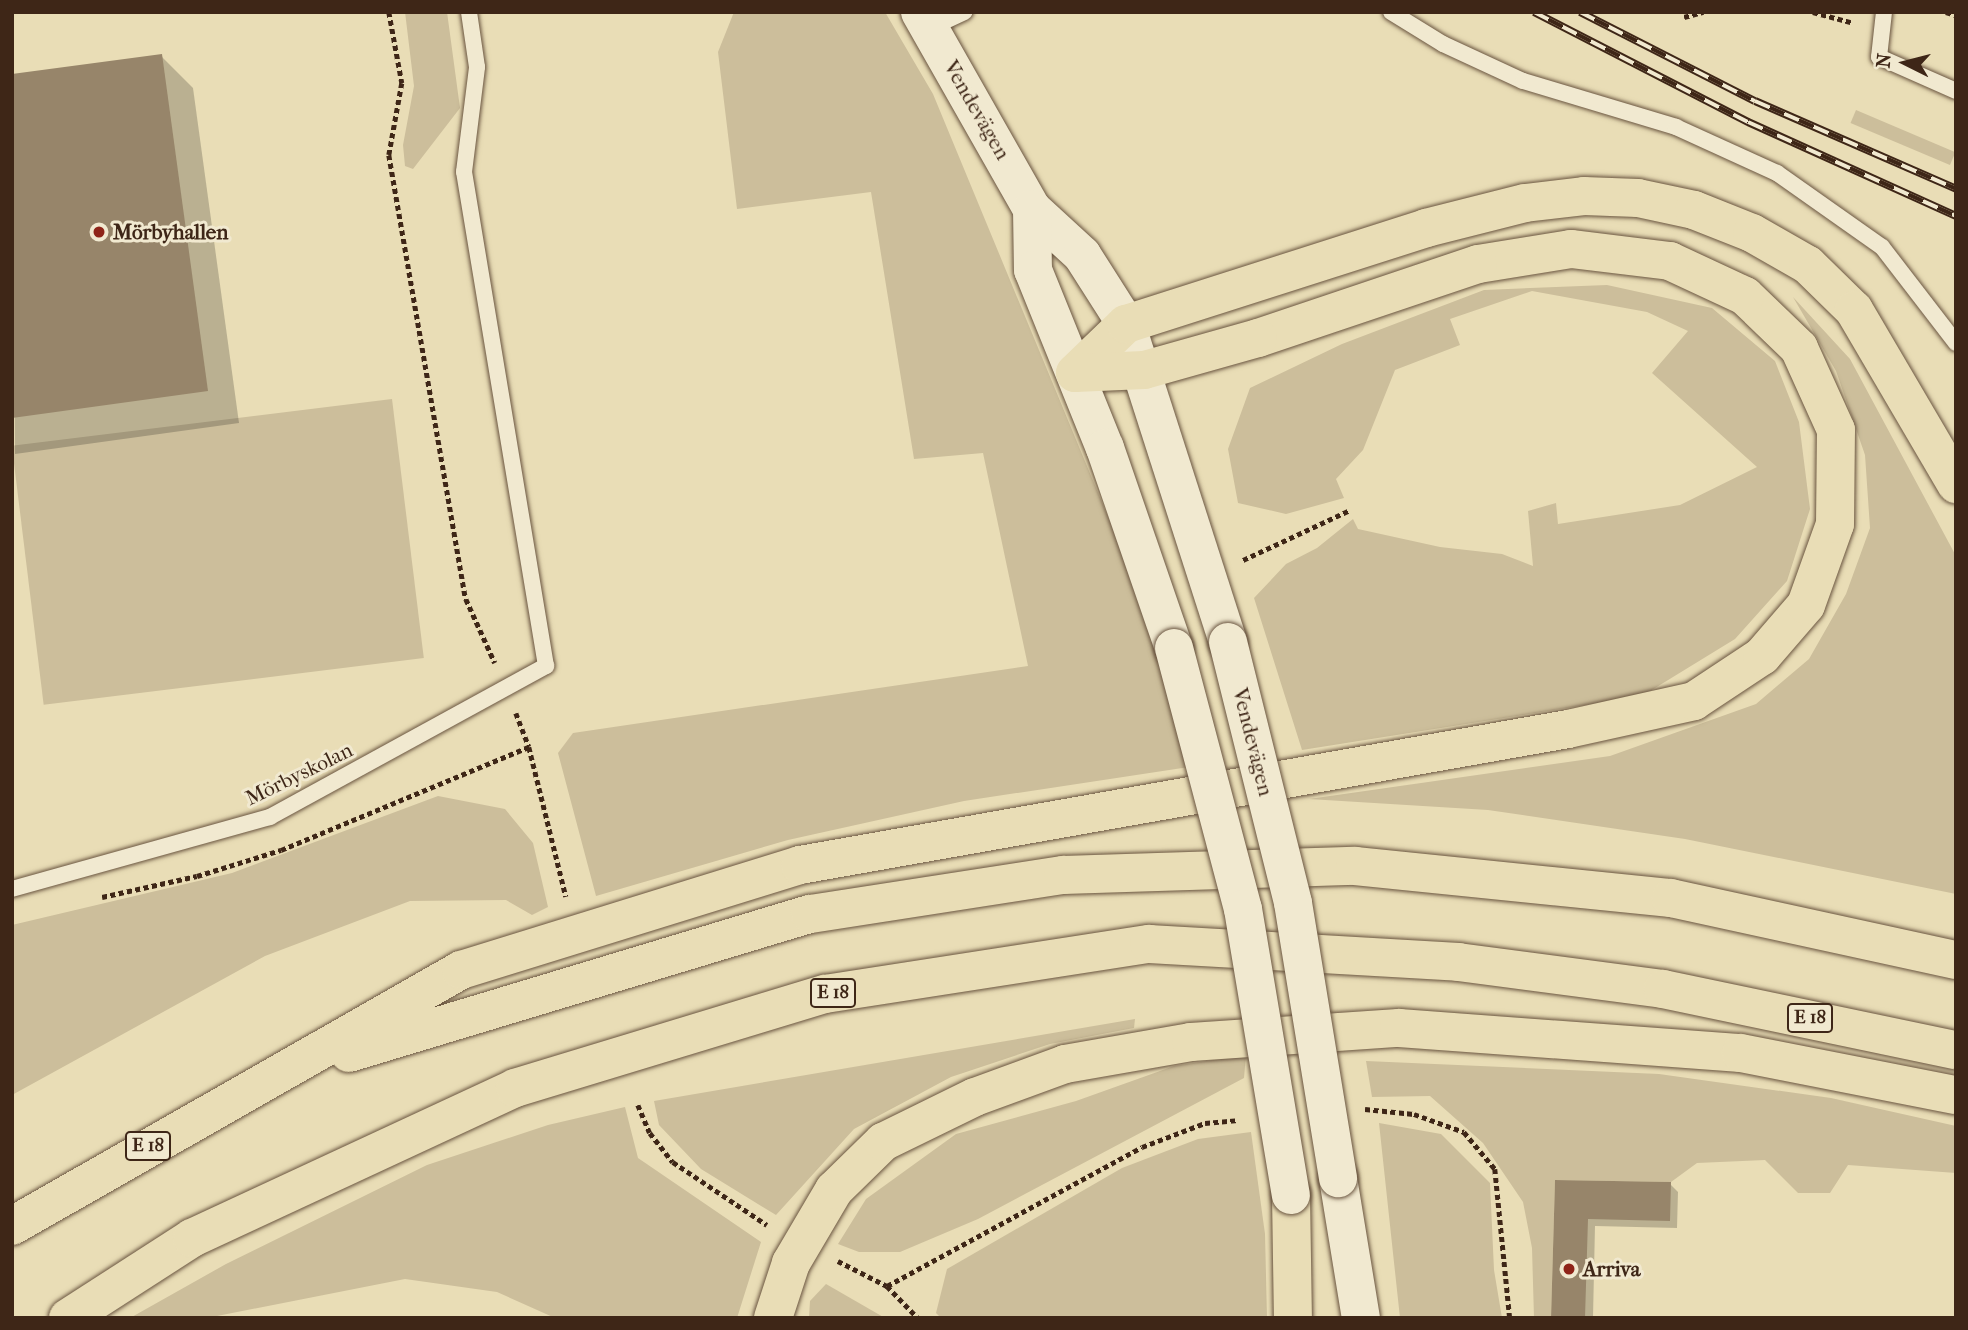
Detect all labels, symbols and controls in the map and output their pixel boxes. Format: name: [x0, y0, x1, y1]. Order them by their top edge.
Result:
north arrow: [1870, 28, 1940, 98]
text: N: [1872, 52, 1896, 69]
street label: Vendevägen: [938, 56, 1016, 164]
place label: Mörbyhallen: [113, 219, 228, 245]
marker: Mörbyhallen: [91, 224, 107, 240]
street label: Vendevägen: [1227, 685, 1279, 799]
street label: Mörbyskolan: [241, 737, 357, 811]
road number: E 18: [808, 978, 858, 1009]
road number: E 18: [1786, 1002, 1834, 1034]
road number: E 18: [124, 1130, 172, 1162]
place label: Arriva: [1583, 1256, 1640, 1282]
marker: Arriva: [1561, 1261, 1577, 1277]

